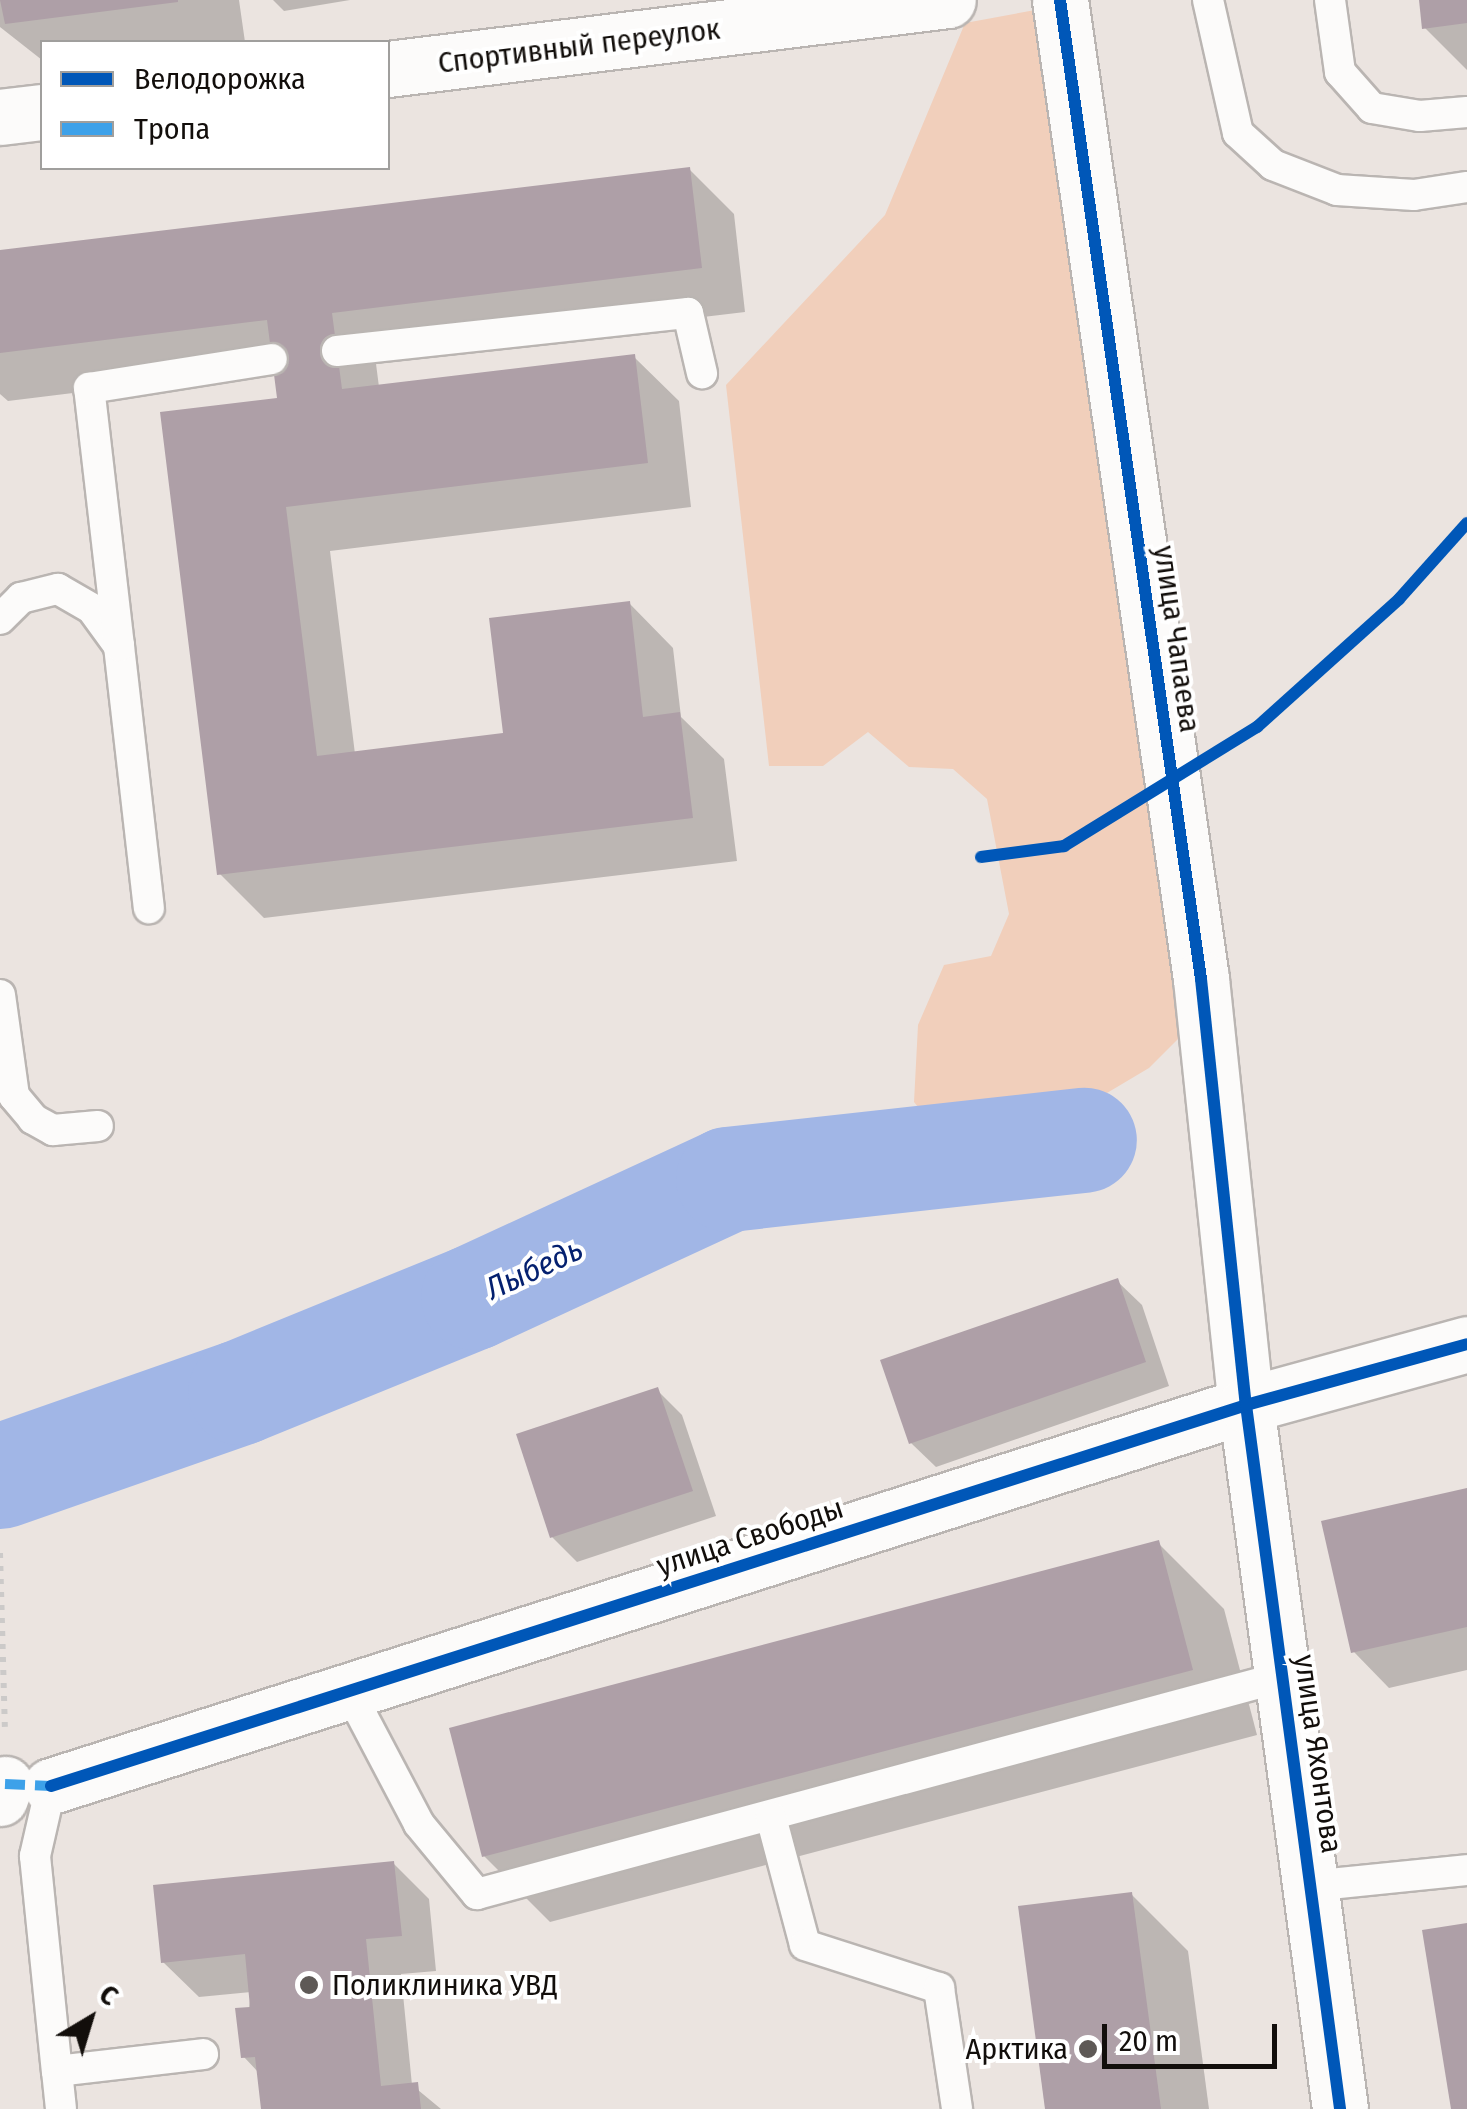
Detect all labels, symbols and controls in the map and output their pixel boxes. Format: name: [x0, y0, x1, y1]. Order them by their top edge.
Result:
street label: Спортивный переулок: [436, 11, 722, 81]
legend: [40, 40, 390, 170]
text: Велодорожка: [134, 61, 306, 97]
text: Тропа: [134, 111, 210, 147]
street label: улица Чапаева: [1146, 543, 1208, 735]
water label: Лыбедь: [479, 1230, 589, 1308]
street label: улица Свободы: [652, 1490, 848, 1584]
street label: улица Яхонтова: [1286, 1652, 1350, 1856]
place label: Поликлиника УВД: [332, 1967, 558, 2003]
north arrow: [40, 1969, 140, 2069]
marker: Поликлиника УВД: [296, 1972, 322, 1998]
text: С: [93, 1977, 125, 2012]
scale bar: [1107, 2004, 1282, 2066]
text: 20 m: [1119, 2023, 1178, 2059]
place label: Арктика: [966, 2031, 1068, 2067]
marker: Арктика: [1077, 2038, 1099, 2060]

